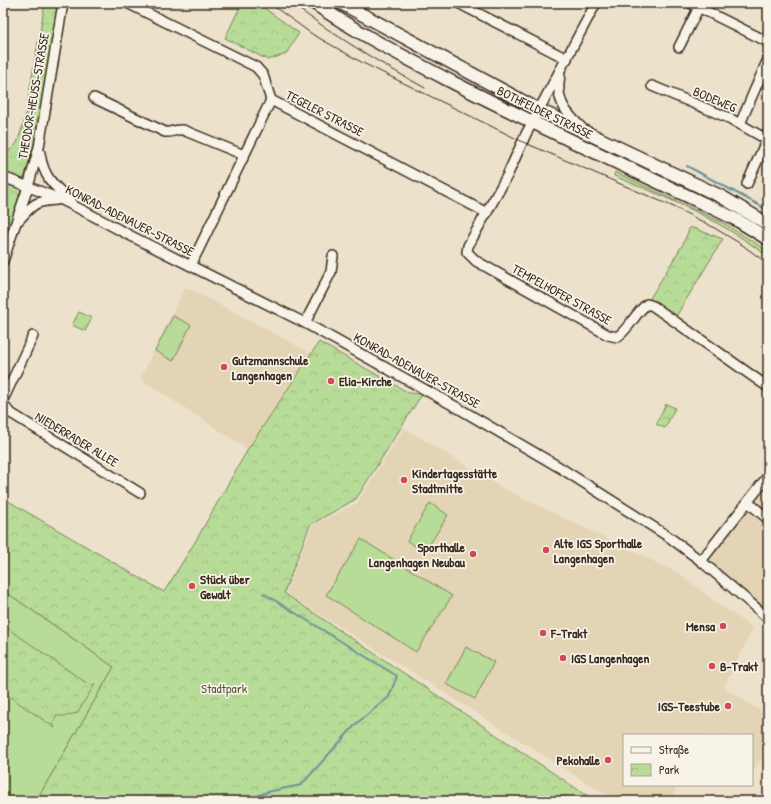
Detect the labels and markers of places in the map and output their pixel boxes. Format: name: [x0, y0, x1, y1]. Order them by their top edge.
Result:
place label: Gutzmannschule Langenhagen: [232, 351, 309, 385]
marker: Gutzmannschule Langenhagen: [219, 362, 229, 372]
place label: Elia-Kirche: [339, 372, 393, 390]
marker: Elia-Kirche: [326, 376, 336, 386]
place label: Kindertagesstätte Stadtmitte: [412, 464, 498, 497]
marker: Kindertagesstätte Stadtmitte: [399, 475, 409, 485]
place label: Alte IGS Sporthalle Langenhagen: [554, 534, 643, 568]
place label: Sporthalle Langenhagen Neubau: [369, 538, 466, 572]
marker: Alte IGS Sporthalle Langenhagen: [541, 545, 551, 555]
marker: Sporthalle Langenhagen Neubau: [468, 549, 478, 559]
place label: Stück über Gewalt: [200, 570, 251, 603]
marker: Stück über Gewalt: [187, 581, 197, 591]
place label: Mensa: [686, 617, 716, 635]
marker: Mensa: [718, 621, 728, 631]
place label: F-Trakt: [550, 624, 588, 642]
marker: F-Trakt: [538, 628, 548, 638]
place label: IGS Langenhagen: [571, 649, 649, 668]
marker: IGS Langenhagen: [558, 653, 568, 663]
place label: B-Trakt: [720, 657, 758, 675]
marker: B-Trakt: [707, 661, 717, 671]
place label: IGS-Teestube: [658, 697, 721, 715]
marker: IGS-Teestube: [723, 701, 733, 711]
place label: Pekohalle: [557, 751, 601, 769]
marker: Pekohalle: [603, 755, 613, 765]

